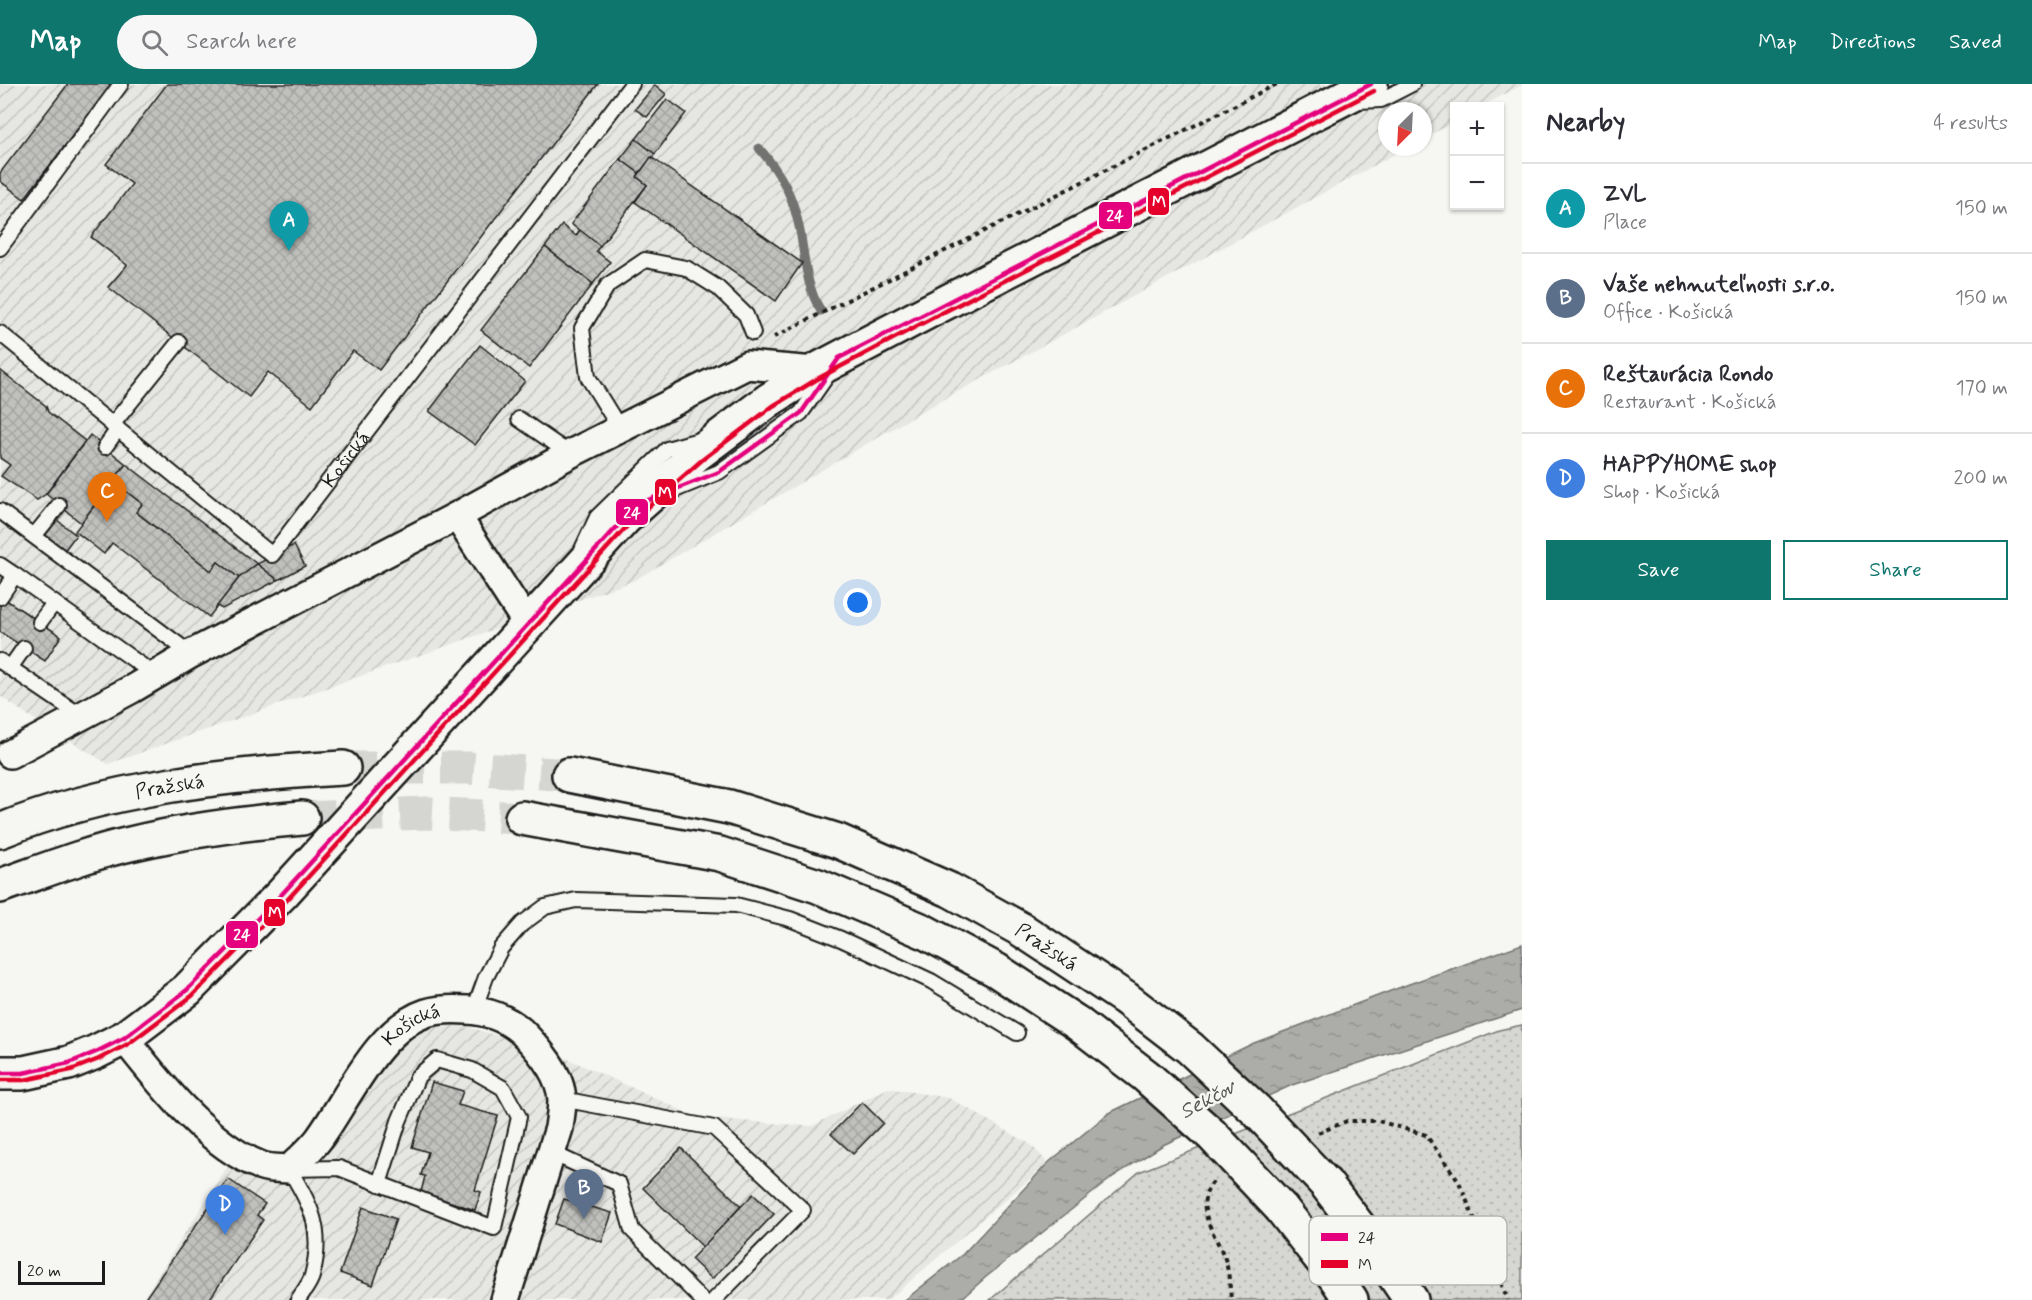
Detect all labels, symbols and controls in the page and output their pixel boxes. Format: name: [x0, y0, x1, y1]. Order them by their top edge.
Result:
search box: [117, 15, 537, 69]
text: Map: [30, 24, 81, 61]
icon: search: [138, 26, 171, 59]
text: Search here: [186, 28, 297, 56]
text: Map: [1758, 28, 1797, 56]
text: Directions: [1830, 28, 1916, 56]
text: Saved: [1949, 28, 2002, 56]
north arrow: [1378, 102, 1432, 156]
map controls: [1450, 102, 1504, 210]
button: +: [1450, 102, 1504, 156]
text: Nearby: [1546, 106, 1625, 140]
text: 4 results: [1933, 110, 2008, 137]
button: −: [1450, 156, 1504, 210]
text: ZVL: [1603, 181, 1647, 209]
line badge: M: [1147, 187, 1170, 216]
text: M: [1152, 192, 1166, 213]
text: A: [1559, 195, 1572, 222]
text: 150 m: [1955, 195, 2008, 222]
line badge: 24: [1098, 201, 1133, 230]
pin: A: [270, 202, 308, 251]
text: 24: [1106, 206, 1124, 227]
text: Place: [1603, 209, 1647, 236]
text: Vaše nehnuteľnosti s.r.o.: [1603, 271, 1835, 299]
text: B: [1559, 285, 1572, 312]
text: 150 m: [1955, 285, 2008, 312]
text: Office · Košická: [1603, 299, 1733, 326]
text: Reštaurácia Rondo: [1603, 361, 1773, 389]
text: C: [1558, 375, 1573, 402]
text: 170 m: [1956, 375, 2008, 402]
text: Restaurant · Košická: [1603, 389, 1776, 416]
street label: Košická: [316, 426, 377, 494]
text: HAPPYHOME shop: [1603, 451, 1777, 479]
text: D: [1559, 465, 1572, 492]
text: 200 m: [1953, 465, 2008, 492]
pin: C: [88, 472, 126, 522]
line badge: M: [654, 478, 677, 506]
text: Shop · Košická: [1603, 479, 1720, 506]
text: M: [658, 483, 672, 504]
line badge: 24: [615, 498, 649, 526]
text: 24: [623, 503, 641, 524]
button: Save: [1546, 540, 1771, 600]
button: Share: [1783, 540, 2008, 600]
your location: [843, 588, 872, 617]
street label: Pražská: [133, 768, 206, 806]
line badge: M: [263, 898, 286, 927]
text: M: [268, 903, 282, 924]
street label: Pražská: [1010, 917, 1083, 978]
line badge: 24: [225, 920, 259, 949]
text: 24: [233, 925, 251, 946]
street label: Košická: [376, 998, 442, 1052]
water label: Sekčov: [1175, 1073, 1241, 1126]
pin: B: [564, 1170, 604, 1219]
pin: D: [206, 1186, 244, 1235]
legend: [1309, 1216, 1507, 1285]
text: 24: [1358, 1228, 1376, 1249]
text: M: [1358, 1255, 1372, 1276]
scale bar: [18, 1258, 105, 1286]
text: 20 m: [27, 1261, 61, 1282]

